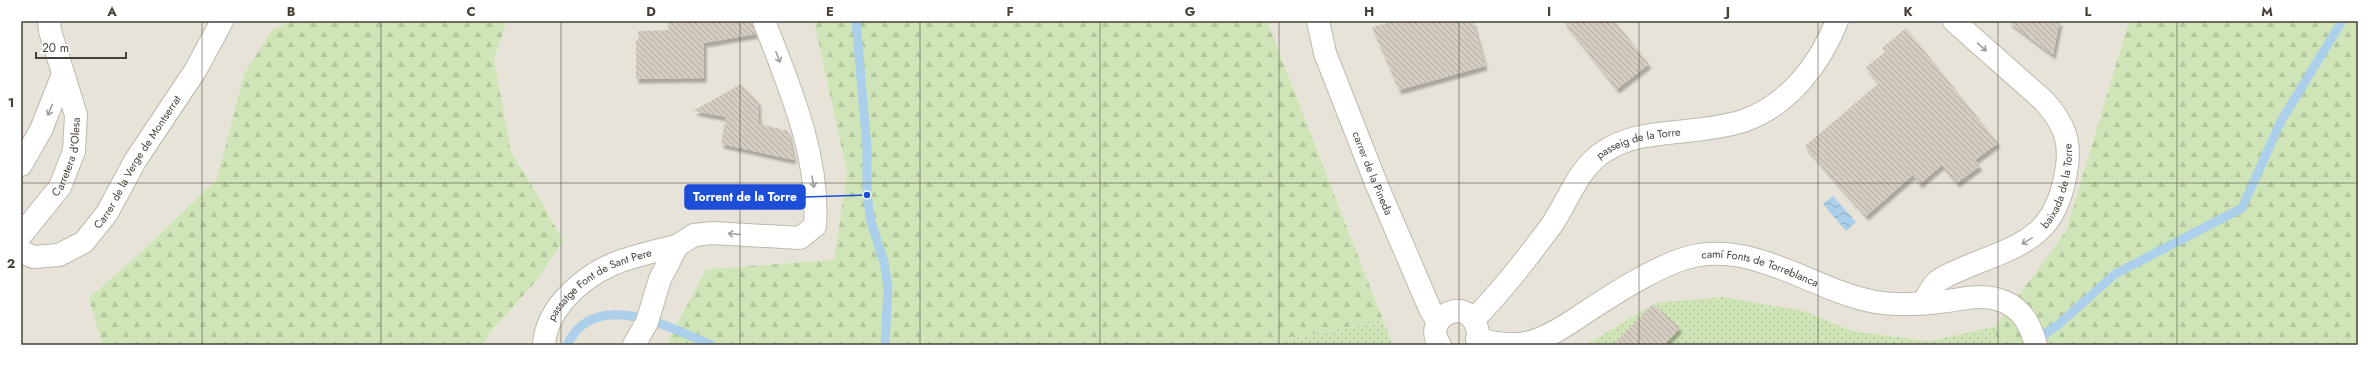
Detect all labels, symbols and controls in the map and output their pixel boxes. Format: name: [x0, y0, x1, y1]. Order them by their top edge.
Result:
text: A: [106, 2, 117, 21]
text: B: [287, 2, 296, 21]
text: C: [466, 2, 476, 21]
text: D: [646, 2, 656, 21]
text: E: [826, 2, 834, 21]
text: F: [1006, 2, 1014, 21]
text: G: [1185, 2, 1196, 21]
text: H: [1364, 2, 1374, 21]
text: I: [1547, 2, 1551, 21]
text: J: [1723, 2, 1730, 21]
text: K: [1903, 2, 1913, 21]
text: L: [2085, 2, 2092, 21]
text: M: [2261, 2, 2273, 21]
scale bar: [36, 34, 126, 60]
text: 20 m: [42, 39, 69, 57]
one-way arrow: [1977, 43, 1988, 52]
one-way arrow: [775, 51, 783, 63]
street label: Carrer de la Verge de Montserrat: [90, 92, 185, 232]
text: 1: [8, 93, 14, 112]
one-way arrow: [45, 104, 53, 116]
street label: Carretera d'Olesa: [47, 117, 84, 200]
street label: passeig de la Torre: [1593, 124, 1682, 163]
street label: carrer de la Pineda: [1348, 129, 1397, 218]
street label: baixada de la Torre: [2037, 142, 2076, 232]
one-way arrow: [809, 175, 817, 188]
callout: Torrent de la Torre: [685, 185, 805, 209]
text: Torrent de la Torre: [693, 188, 797, 206]
one-way arrow: [728, 231, 741, 238]
one-way arrow: [2021, 237, 2033, 245]
street label: passatge Font de Sant Pere: [543, 244, 654, 324]
street label: camí Fonts de Torreblanca: [1701, 246, 1821, 291]
text: 2: [7, 254, 15, 273]

